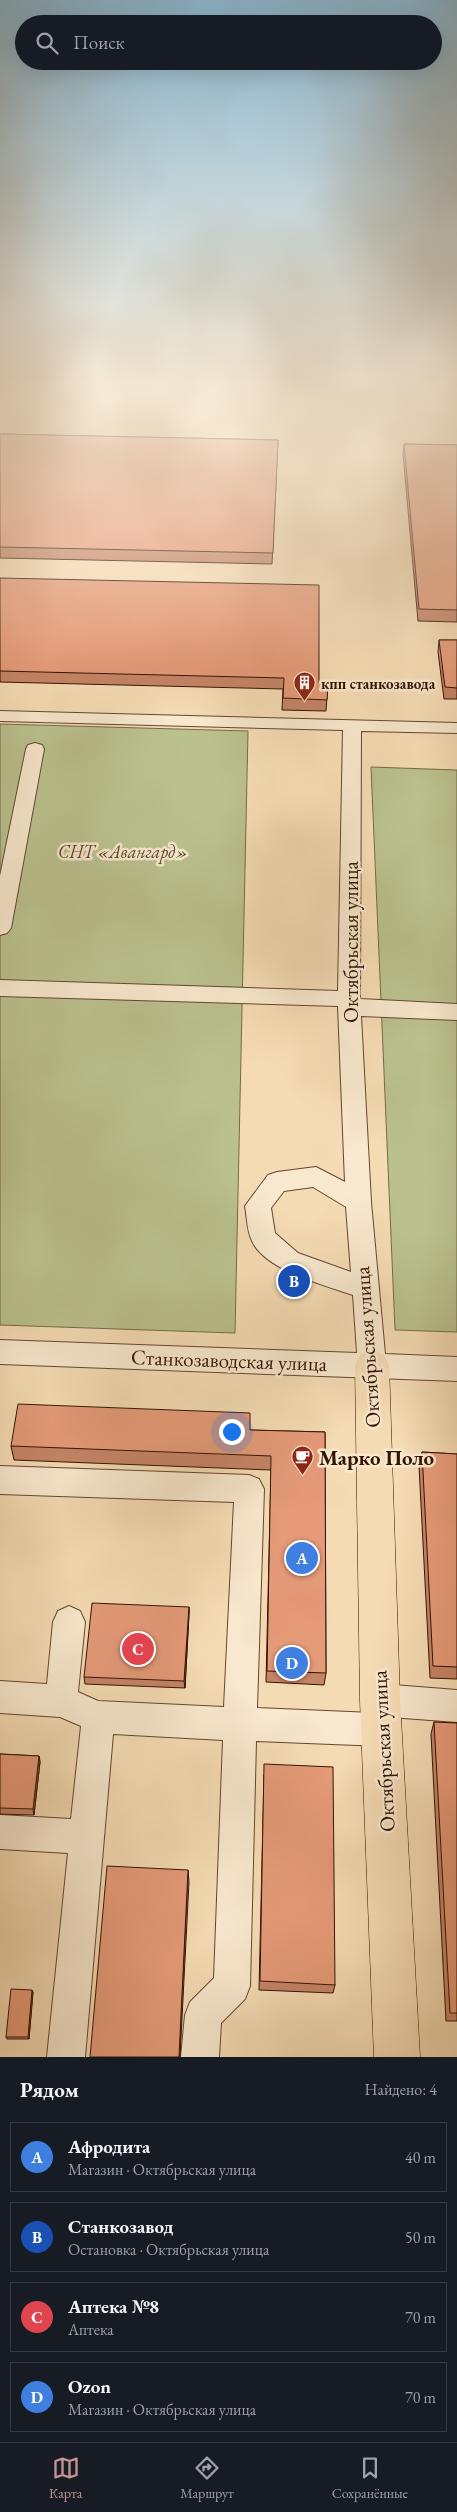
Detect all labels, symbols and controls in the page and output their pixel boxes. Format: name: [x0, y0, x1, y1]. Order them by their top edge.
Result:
search box: [15, 15, 442, 70]
icon: search: [33, 29, 61, 57]
text: Поиск: [73, 30, 125, 55]
building icon: кпп станкозавода: [293, 671, 317, 702]
place label: кпп станкозавода: [321, 674, 436, 693]
park label: СНТ «Авангард»: [58, 840, 188, 864]
street label: Октябрьская улица: [337, 860, 364, 1023]
pin: B: [278, 1262, 310, 1300]
street label: Октябрьская улица: [348, 1265, 386, 1429]
street label: Станкозаводская улица: [130, 1343, 328, 1377]
your location: [219, 1419, 245, 1445]
place label: Марко Поло: [319, 1444, 435, 1471]
cafe icon: Марко Поло: [291, 1445, 315, 1476]
pin: A: [286, 1539, 318, 1577]
pin: C: [122, 1630, 154, 1668]
pin: D: [276, 1644, 308, 1682]
street label: Октябрьская улица: [365, 1669, 401, 1833]
text: Рядом: [20, 2076, 79, 2103]
text: Найдено: 4: [365, 2079, 437, 2100]
text: Афродита: [68, 2134, 150, 2159]
text: A: [31, 2147, 43, 2168]
text: 40 m: [405, 2147, 436, 2168]
text: Магазин · Октябрьская улица: [68, 2159, 256, 2180]
text: Станкозавод: [68, 2214, 174, 2239]
text: B: [32, 2227, 42, 2248]
text: 50 m: [405, 2227, 436, 2248]
text: Остановка · Октябрьская улица: [68, 2239, 269, 2260]
text: Аптека №8: [68, 2294, 159, 2319]
text: C: [31, 2307, 43, 2328]
text: 70 m: [405, 2307, 436, 2328]
text: Аптека: [68, 2319, 114, 2340]
text: Ozon: [68, 2374, 111, 2399]
text: D: [31, 2387, 43, 2408]
text: 70 m: [405, 2387, 436, 2408]
text: Магазин · Октябрьская улица: [68, 2399, 256, 2420]
tab: Карта: [49, 2454, 82, 2502]
tab: Маршрут: [180, 2454, 234, 2502]
tab: Сохранённые: [332, 2454, 408, 2502]

